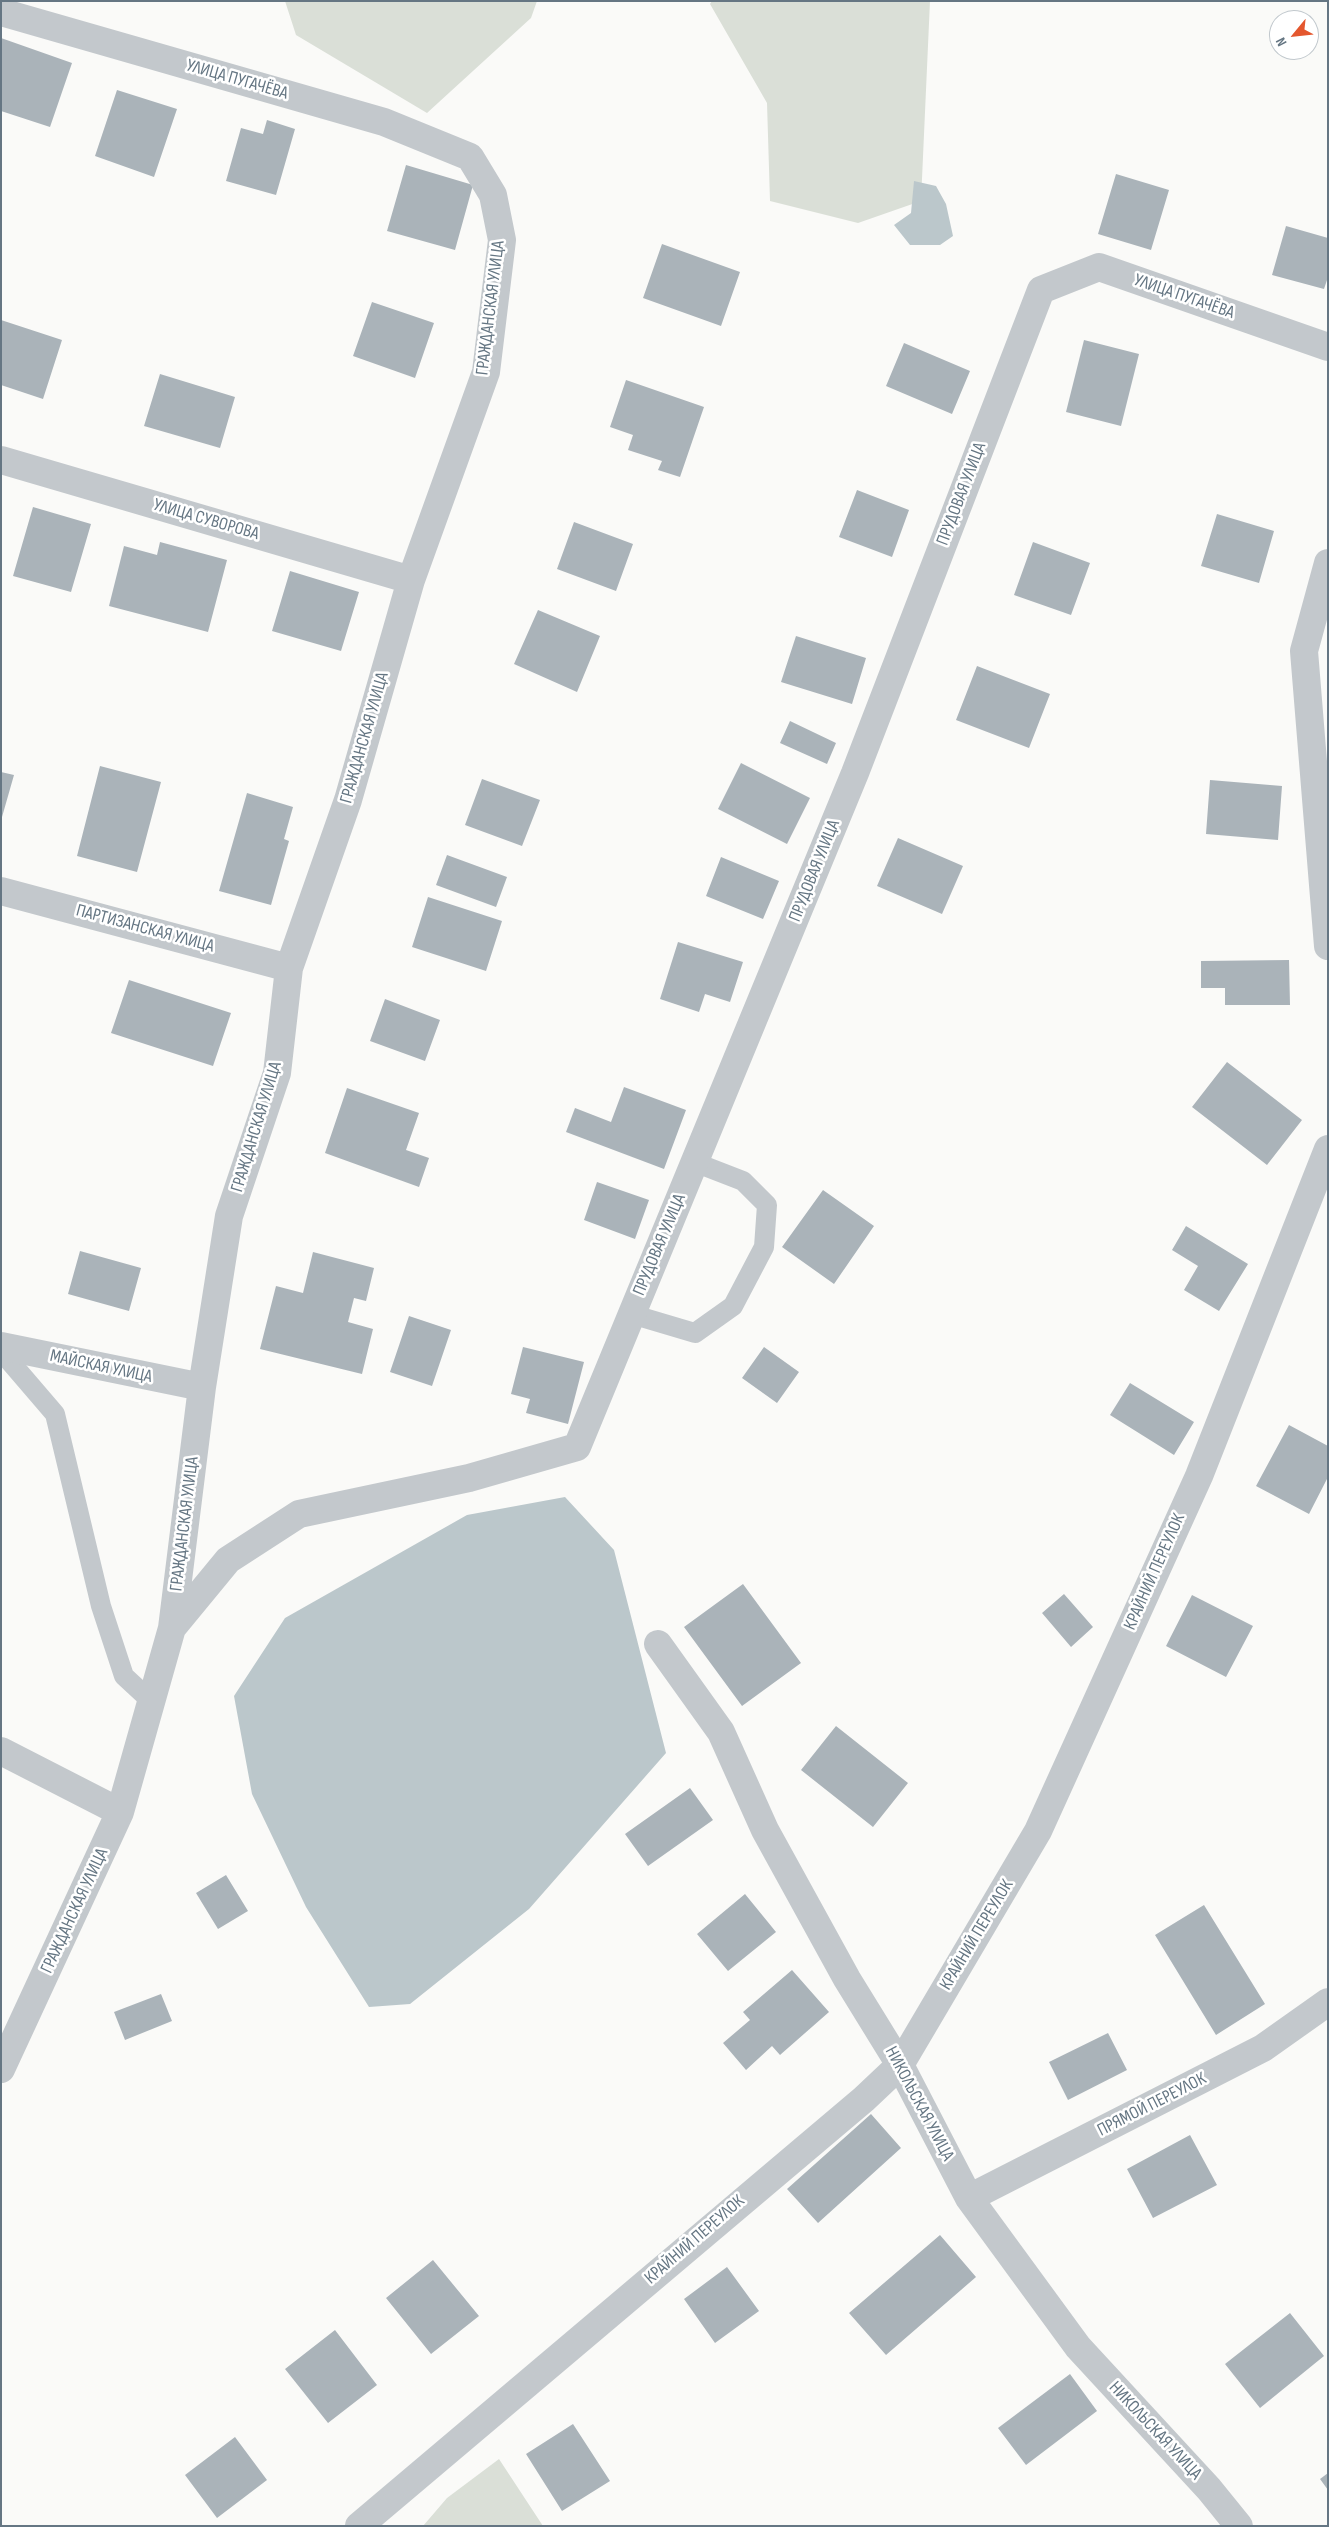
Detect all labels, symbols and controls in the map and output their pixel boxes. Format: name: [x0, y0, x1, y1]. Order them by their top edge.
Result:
north arrow: [1269, 10, 1319, 60]
text: N: [1272, 35, 1290, 49]
street label: УЛИЦА ПУГАЧЁВА: [184, 55, 290, 105]
street label: ГРАЖДАНСКАЯ УЛИЦА: [472, 240, 510, 376]
street label: УЛИЦА ПУГАЧЁВА: [1131, 270, 1237, 324]
street label: ПРУДОВАЯ УЛИЦА: [933, 440, 991, 548]
street label: УЛИЦА СУВОРОВА: [151, 495, 261, 545]
street label: ГРАЖДАНСКАЯ УЛИЦА: [336, 670, 394, 806]
street label: ПРУДОВАЯ УЛИЦА: [785, 817, 845, 925]
street label: ПАРТИЗАНСКАЯ УЛИЦА: [74, 900, 216, 958]
street label: ГРАЖДАНСКАЯ УЛИЦА: [227, 1059, 287, 1195]
street label: ПРУДОВАЯ УЛИЦА: [629, 1191, 691, 1299]
street label: МАЙСКАЯ УЛИЦА: [48, 1346, 154, 1388]
street label: ГРАЖДАНСКАЯ УЛИЦА: [166, 1456, 204, 1592]
street label: КРАЙНИЙ ПЕРЕУЛОК: [1120, 1511, 1190, 1633]
street label: ГРАЖДАНСКАЯ УЛИЦА: [37, 1845, 113, 1977]
street label: КРАЙНИЙ ПЕРЕУЛОК: [936, 1876, 1018, 1994]
street label: НИКОЛЬСКАЯ УЛИЦА: [880, 2043, 958, 2165]
street label: ПРЯМОЙ ПЕРЕУЛОК: [1094, 2068, 1210, 2142]
street label: КРАЙНИЙ ПЕРЕУЛОК: [641, 2191, 749, 2289]
street label: НИКОЛЬСКАЯ УЛИЦА: [1104, 2377, 1206, 2485]

